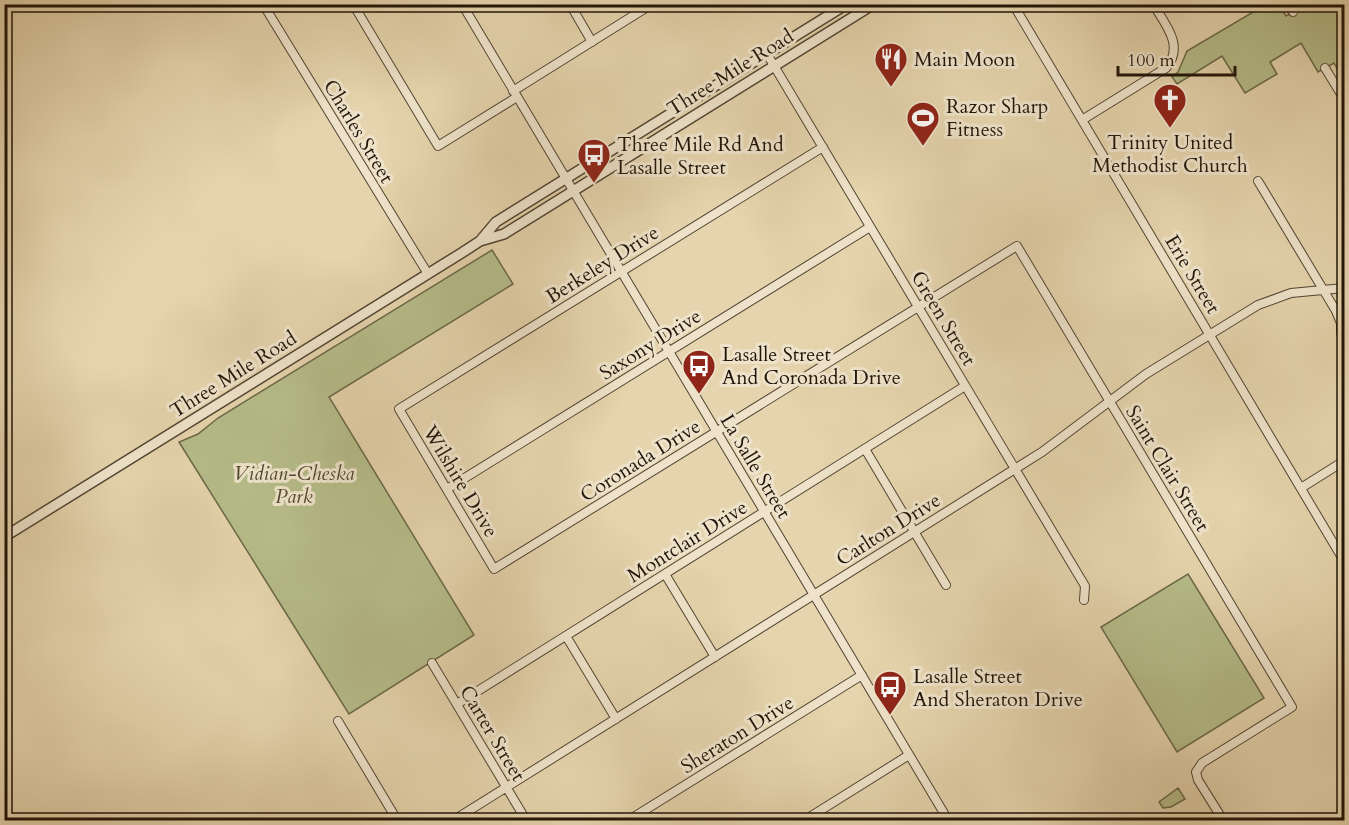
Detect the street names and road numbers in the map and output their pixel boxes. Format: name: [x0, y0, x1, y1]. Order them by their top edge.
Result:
street label: Three Mile Road: [662, 23, 799, 122]
street label: Charles Street: [317, 74, 401, 189]
street label: Berkeley Drive: [541, 219, 664, 310]
street label: Erie Street: [1158, 230, 1227, 319]
street label: Green Street: [905, 266, 983, 371]
street label: Saxony Drive: [594, 302, 706, 386]
street label: Three Mile Road: [165, 325, 302, 424]
street label: Saint Clair Street: [1119, 400, 1216, 537]
street label: La Salle Street: [714, 409, 798, 524]
street label: Coronada Drive: [575, 413, 706, 508]
street label: Wilshire Drive: [416, 419, 505, 542]
street label: Carlton Drive: [831, 487, 946, 572]
street label: Montclair Drive: [622, 494, 752, 589]
street label: Carter Street: [453, 680, 532, 787]
street label: Sheraton Drive: [676, 689, 799, 780]

